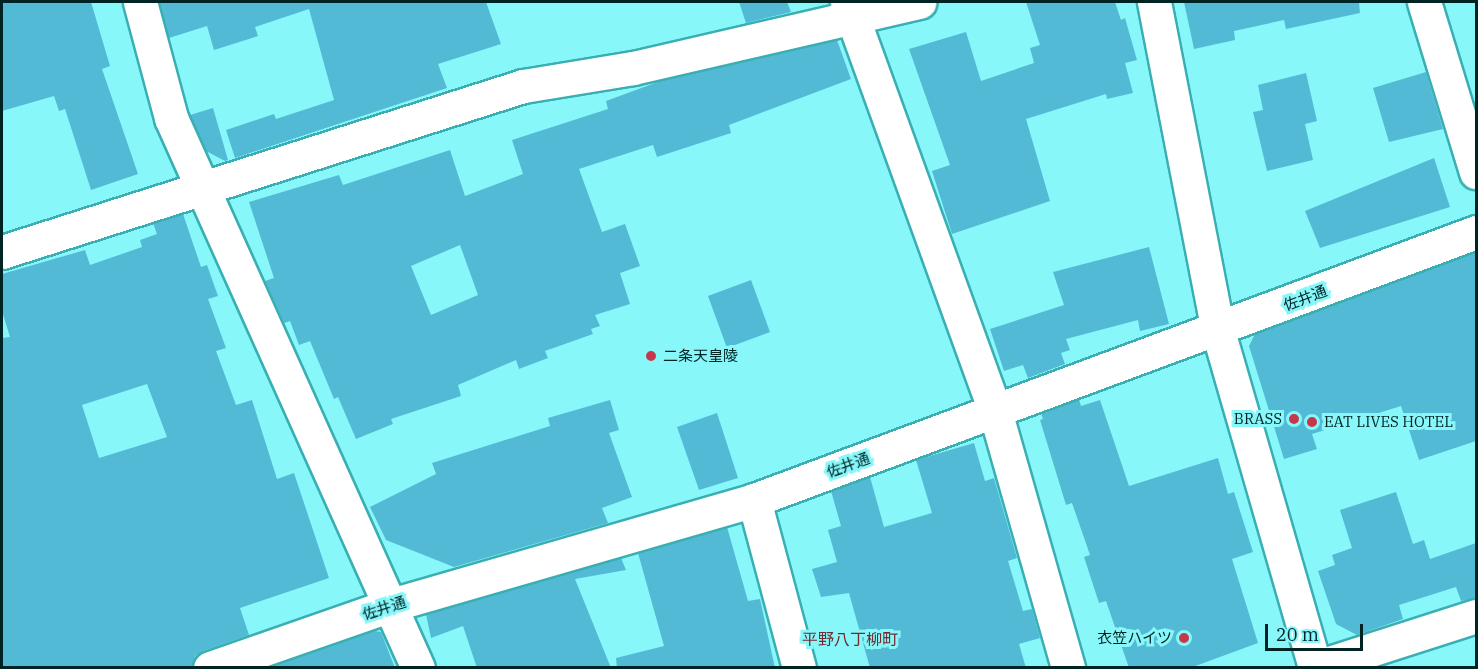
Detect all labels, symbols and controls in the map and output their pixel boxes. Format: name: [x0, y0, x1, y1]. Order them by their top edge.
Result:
street label: 佐井通: [1281, 282, 1329, 314]
place label: 二条天皇陵: [663, 347, 738, 365]
marker: 二条天皇陵: [644, 349, 658, 363]
place label: BRASS: [1234, 410, 1282, 428]
marker: BRASS: [1287, 412, 1301, 426]
place label: EAT LIVES HOTEL: [1324, 413, 1453, 431]
marker: EAT LIVES HOTEL: [1305, 415, 1319, 429]
street label: 佐井通: [824, 449, 872, 481]
street label: 佐井通: [360, 592, 408, 624]
scale bar: [1268, 612, 1366, 650]
text: 20 m: [1276, 623, 1319, 646]
district label: 平野八丁柳町: [802, 629, 898, 649]
place label: 衣笠ハイツ: [1097, 629, 1172, 647]
marker: 衣笠ハイツ: [1177, 631, 1191, 645]

